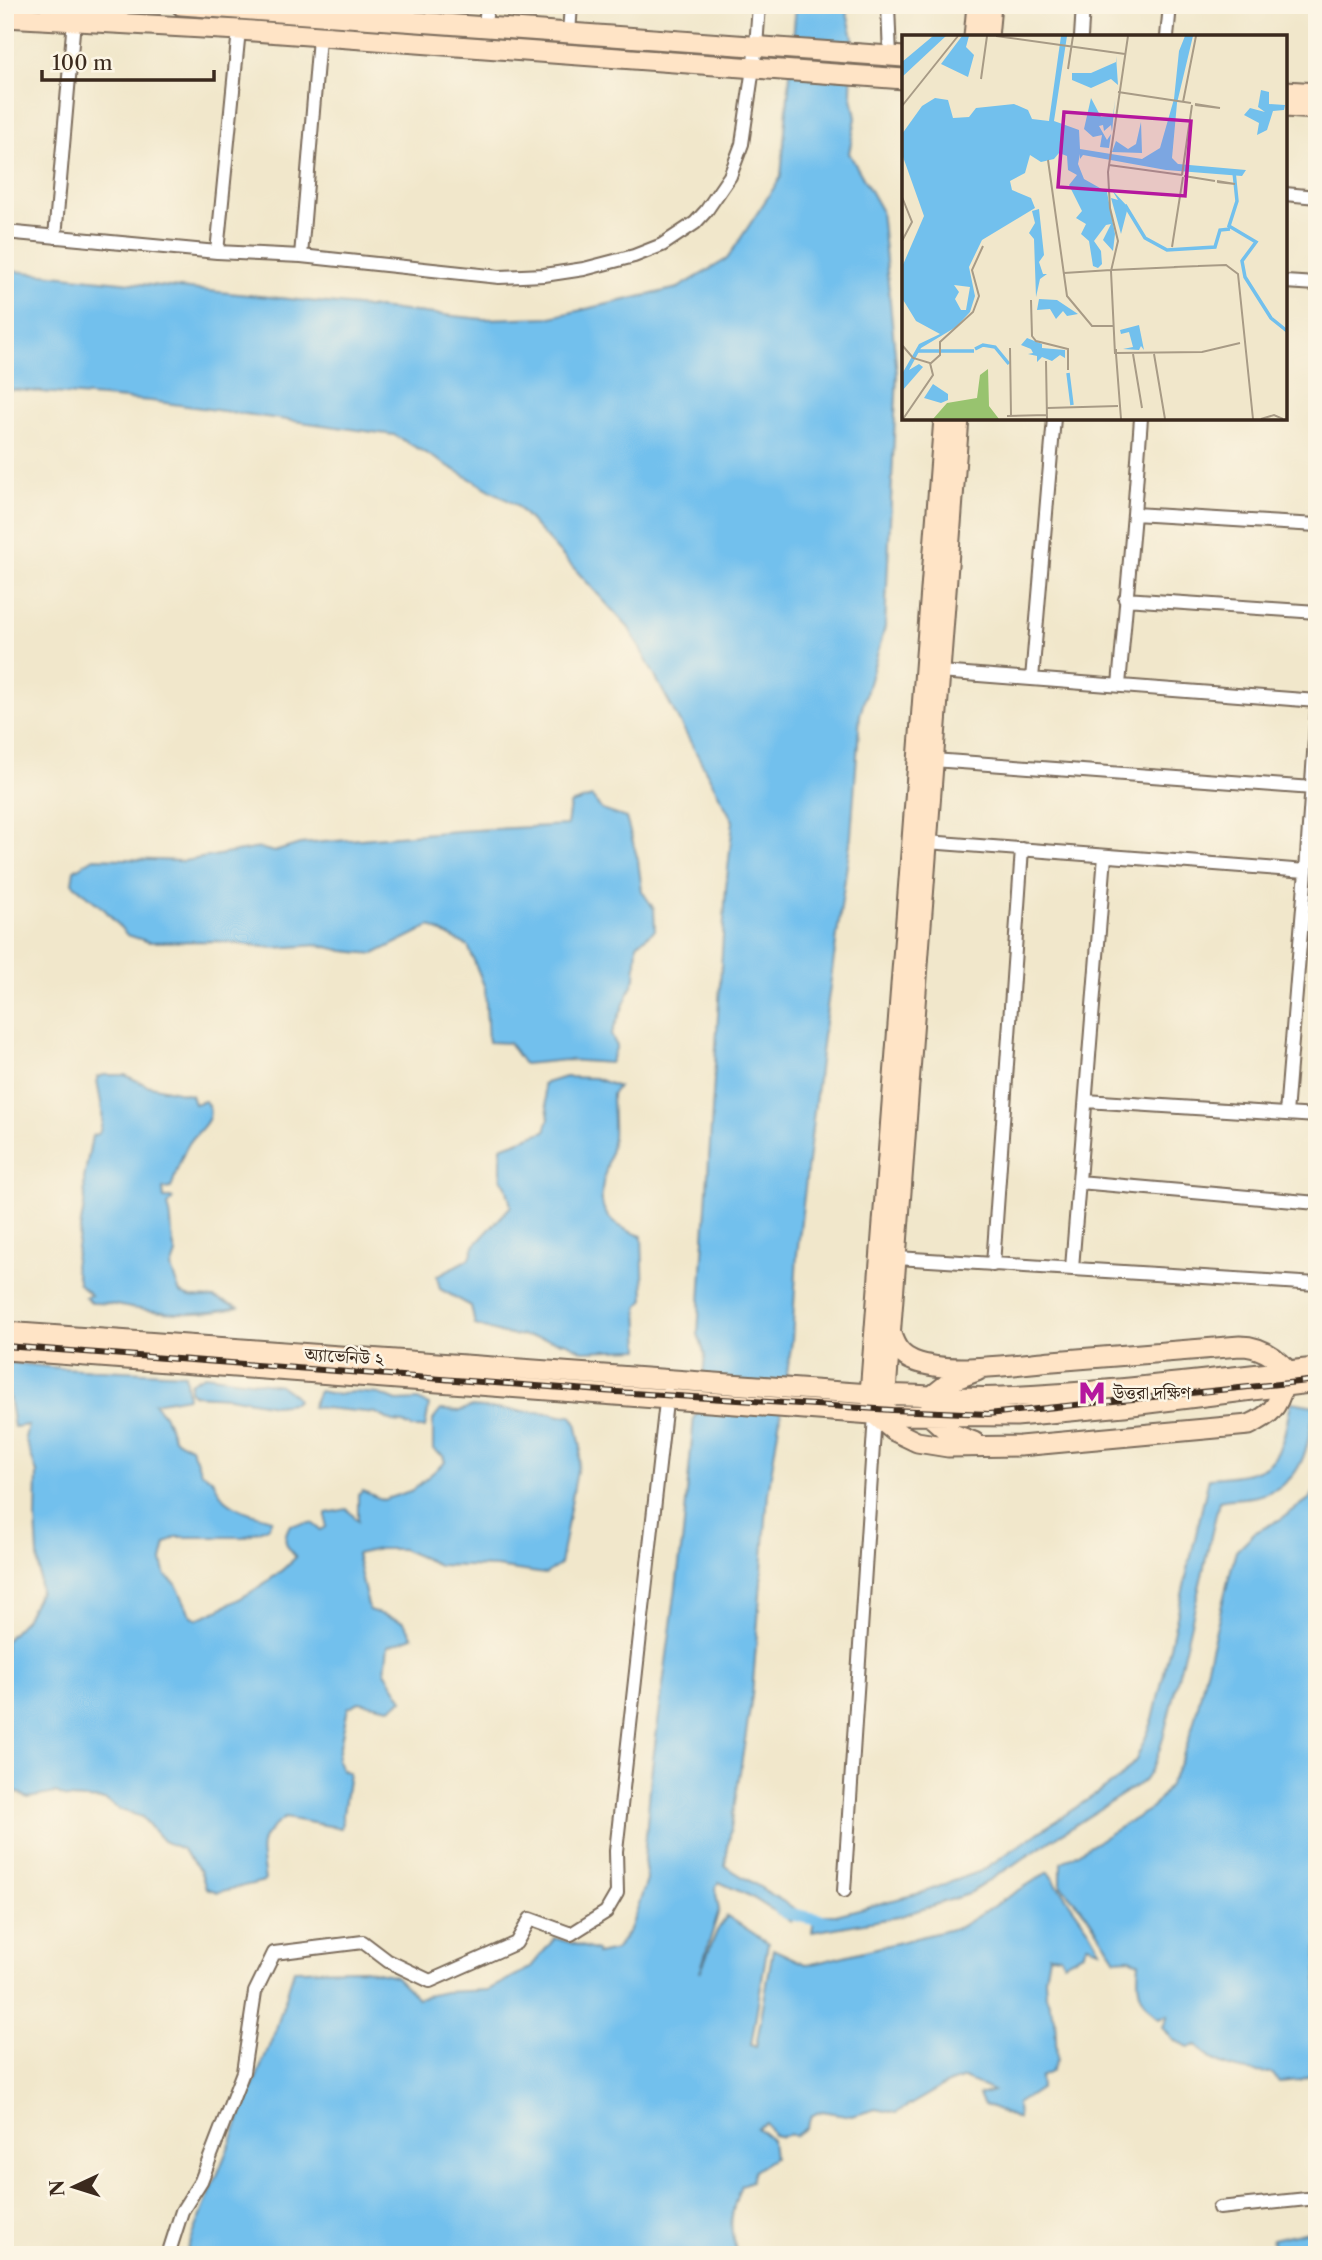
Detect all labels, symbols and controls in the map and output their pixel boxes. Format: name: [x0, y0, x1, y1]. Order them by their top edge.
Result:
inset map: [902, 35, 1287, 420]
scale bar: [42, 38, 214, 82]
text: 100 m: [52, 50, 113, 75]
street label: অ্যাভেনিউ ২: [303, 1343, 385, 1371]
metro station icon: উত্তরা দক্ষিণ: [1077, 1378, 1107, 1408]
place label: উত্তরা দক্ষিণ: [1112, 1382, 1191, 1404]
north arrow: [38, 2152, 108, 2222]
text: N: [45, 2179, 70, 2197]

